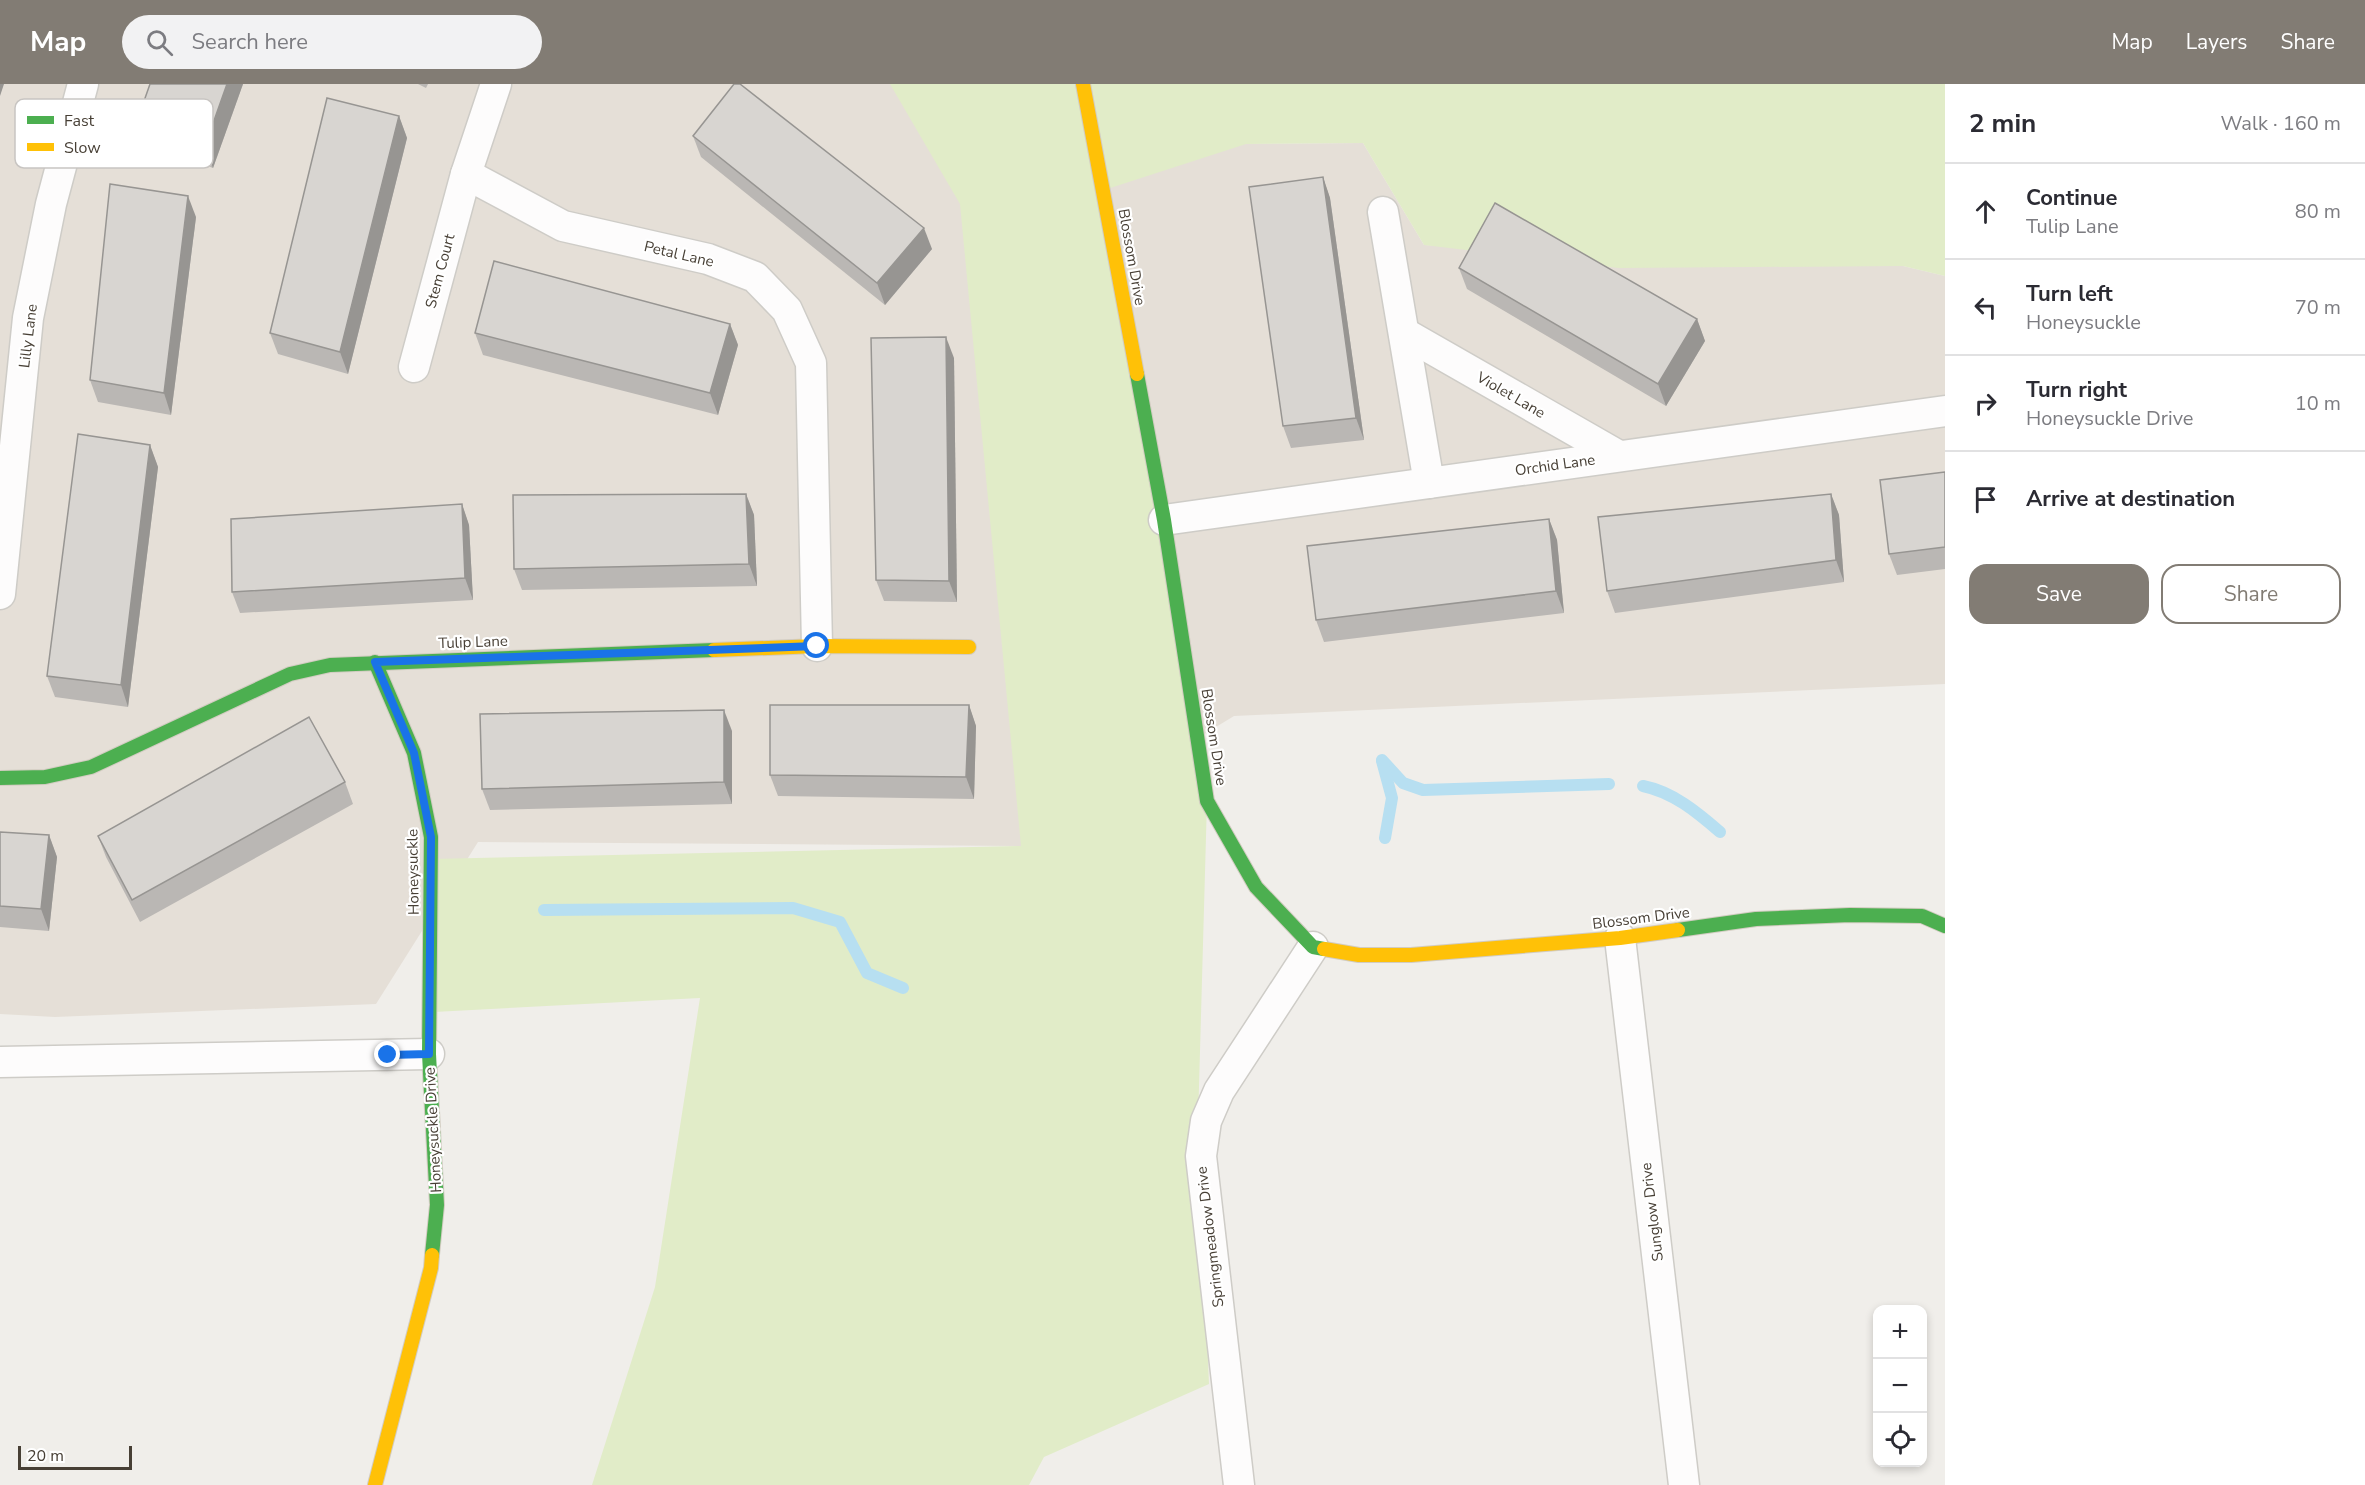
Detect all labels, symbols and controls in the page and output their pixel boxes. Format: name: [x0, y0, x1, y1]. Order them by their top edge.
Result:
search box: [122, 15, 542, 69]
text: Map: [30, 23, 86, 61]
icon: search: [143, 26, 176, 59]
text: Search here: [191, 27, 308, 57]
text: Map: [2111, 28, 2153, 56]
text: Layers: [2186, 28, 2247, 56]
text: Share: [2280, 28, 2335, 56]
legend: [15, 99, 213, 168]
text: 2 min: [1969, 106, 2036, 141]
text: Fast: [64, 110, 95, 132]
text: Walk · 160 m: [2221, 110, 2341, 137]
text: Slow: [64, 137, 101, 159]
text: Continue: [2026, 183, 2117, 213]
icon: ahead: [1969, 195, 2002, 228]
text: 80 m: [2295, 198, 2341, 225]
street label: Blossom Drive: [1114, 207, 1150, 307]
text: Tulip Lane: [2026, 213, 2119, 240]
street label: Stem Court: [420, 231, 460, 310]
street label: Petal Lane: [642, 236, 716, 272]
text: Turn left: [2026, 279, 2113, 309]
icon: left: [1969, 291, 2002, 324]
text: 70 m: [2295, 294, 2341, 321]
street label: Lilly Lane: [14, 303, 42, 369]
text: Honeysuckle: [2026, 309, 2141, 336]
street label: Violet Lane: [1472, 367, 1549, 423]
text: Turn right: [2026, 375, 2127, 405]
icon: right: [1969, 387, 2002, 420]
text: 10 m: [2295, 390, 2341, 417]
text: Honeysuckle Drive: [2026, 405, 2193, 432]
street label: Orchid Lane: [1514, 449, 1596, 481]
icon: arrive: [1969, 483, 2002, 516]
text: Arrive at destination: [2026, 484, 2235, 514]
button: Save: [1969, 564, 2149, 624]
button: Share: [2161, 564, 2341, 624]
street label: Tulip Lane: [438, 631, 508, 653]
route start: [803, 632, 829, 658]
street label: Blossom Drive: [1196, 687, 1232, 787]
street label: Honeysuckle: [402, 829, 424, 915]
street label: Blossom Drive: [1591, 902, 1691, 934]
route end: [374, 1041, 400, 1067]
street label: Honeysuckle Drive: [420, 1067, 446, 1193]
street label: Sunglow Drive: [1636, 1161, 1668, 1263]
street label: Springmeadow Drive: [1191, 1165, 1229, 1309]
map controls: [1873, 1305, 1927, 1467]
button: +: [1873, 1305, 1927, 1359]
button: −: [1873, 1359, 1927, 1413]
button: locate: [1873, 1413, 1927, 1467]
scale bar: [18, 1443, 132, 1470]
text: 20 m: [27, 1445, 64, 1467]

